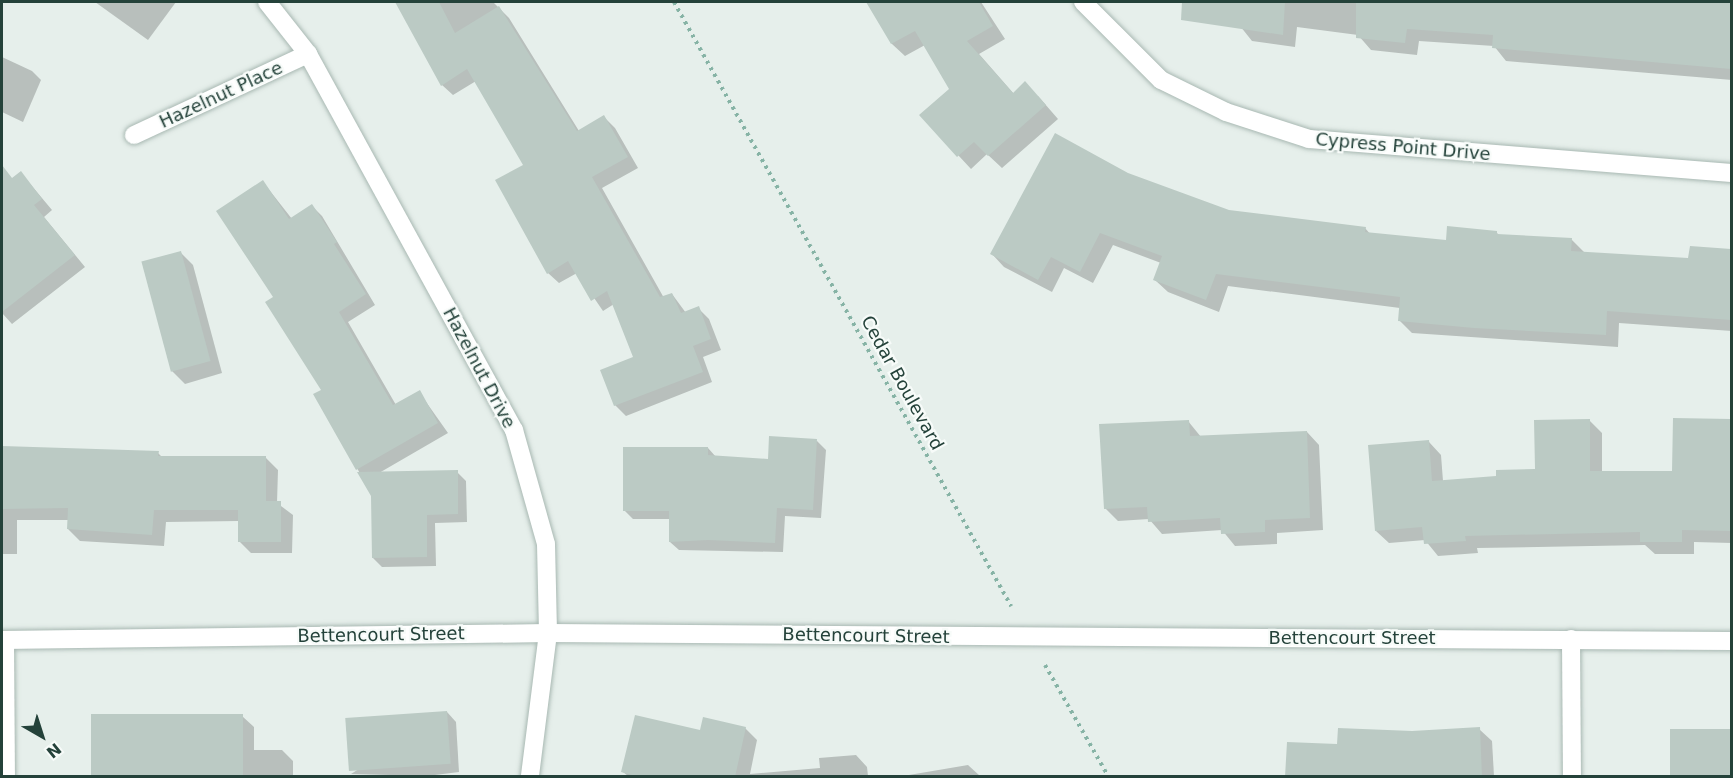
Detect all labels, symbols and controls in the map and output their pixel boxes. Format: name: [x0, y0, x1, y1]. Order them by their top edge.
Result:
street label: Hazelnut Place: [156, 57, 286, 133]
street label: Cypress Point Drive: [1315, 129, 1491, 165]
street label: Hazelnut Drive: [438, 304, 520, 432]
street label: Cedar Boulevard: [856, 312, 948, 454]
street label: Bettencourt Street: [297, 623, 465, 647]
street label: Bettencourt Street: [782, 624, 950, 648]
street label: Bettencourt Street: [1268, 627, 1436, 649]
north arrow: [12, 706, 72, 766]
text: N: [42, 739, 65, 762]

